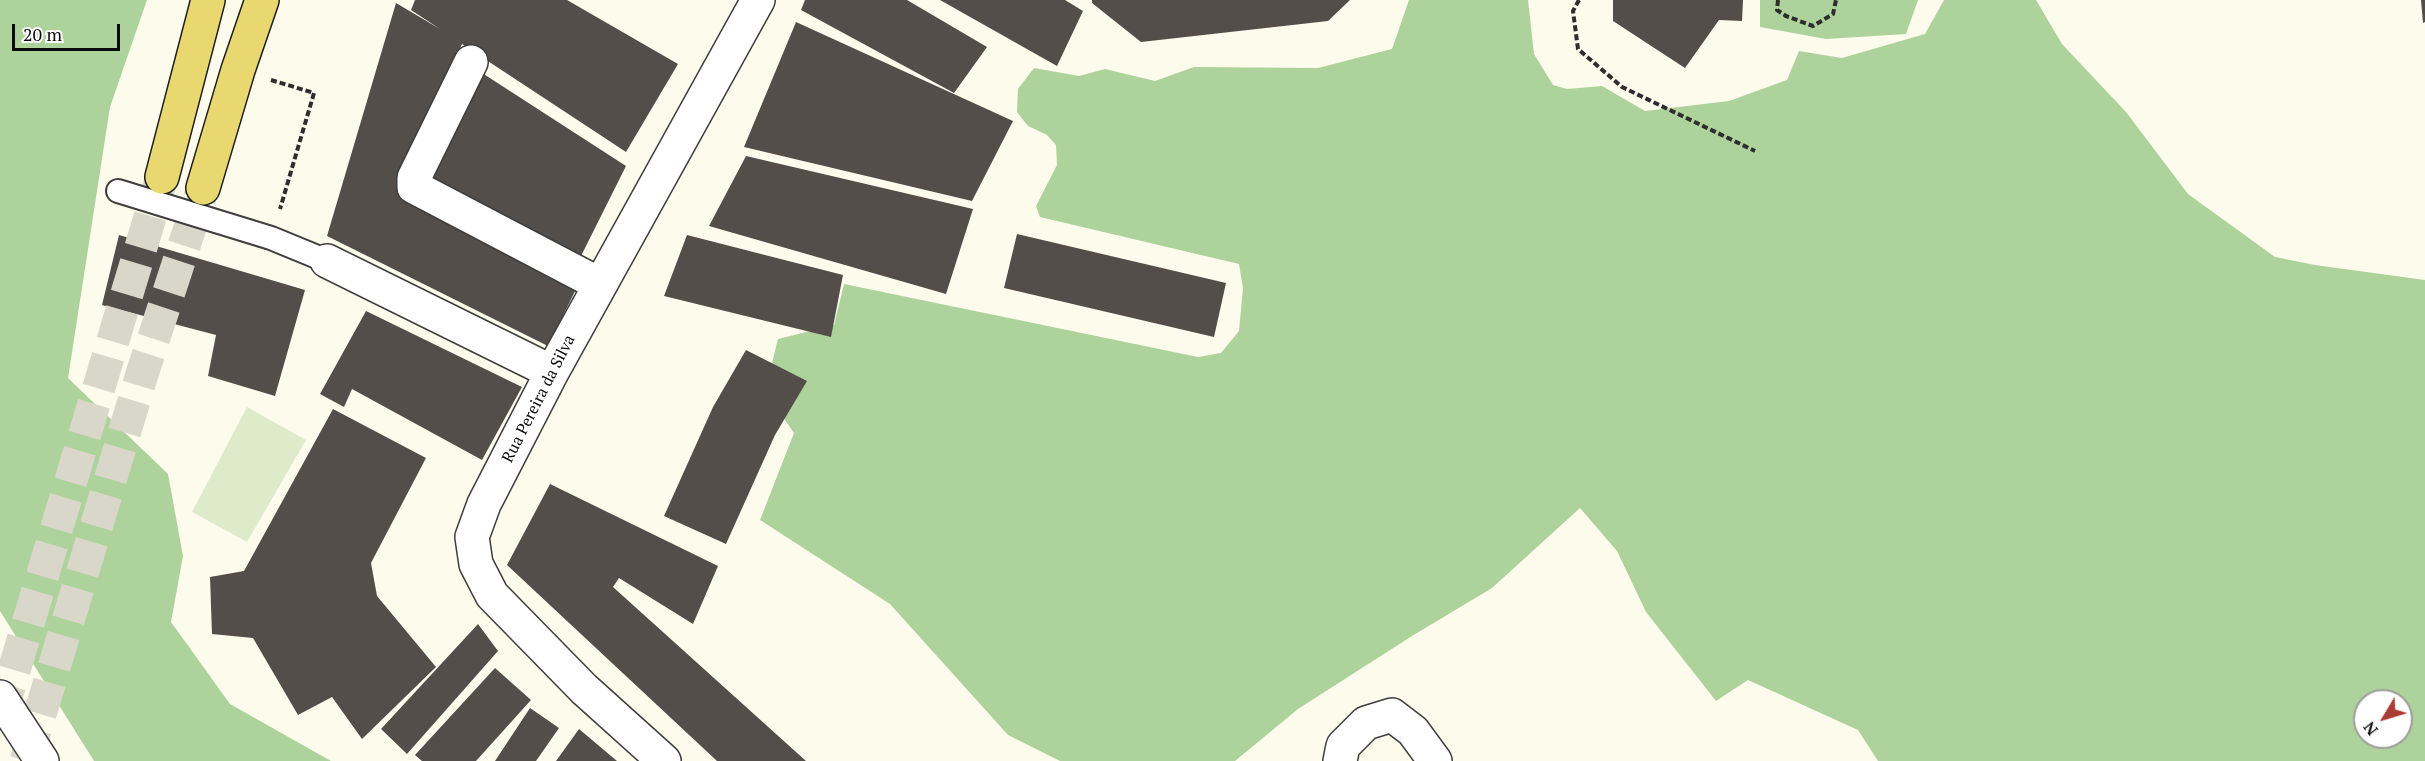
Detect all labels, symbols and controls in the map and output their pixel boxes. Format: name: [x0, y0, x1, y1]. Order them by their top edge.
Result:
scale bar: [15, 12, 123, 50]
text: 20 m: [23, 22, 62, 46]
street label: Rua Pereira da Silva: [498, 332, 580, 466]
north arrow: [2353, 689, 2413, 749]
text: N: [2358, 717, 2383, 740]

